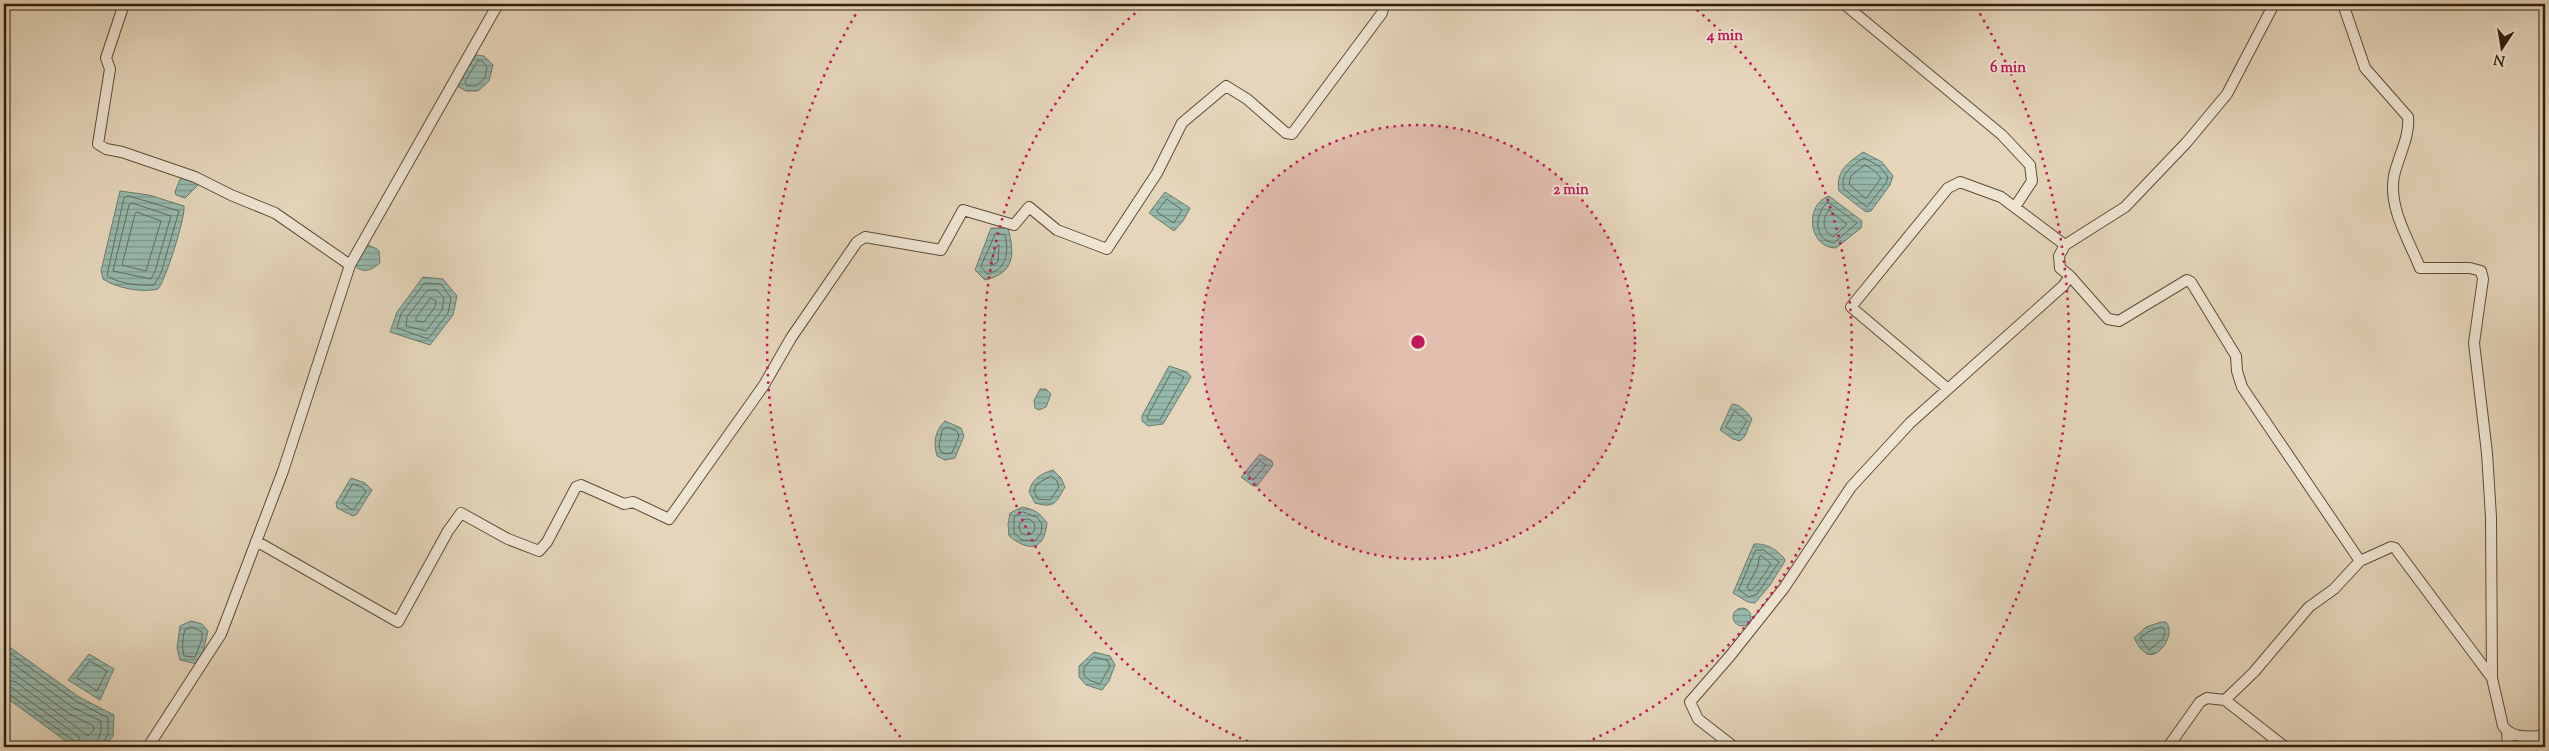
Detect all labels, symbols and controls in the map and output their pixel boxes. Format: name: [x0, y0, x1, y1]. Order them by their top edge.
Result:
north arrow: [2476, 22, 2526, 72]
text: 4 min: [1706, 26, 1743, 47]
text: N: [2492, 48, 2507, 70]
text: 6 min: [1990, 58, 2026, 79]
text: 2 min: [1553, 180, 1589, 201]
centre of rings: [1409, 333, 1427, 351]

